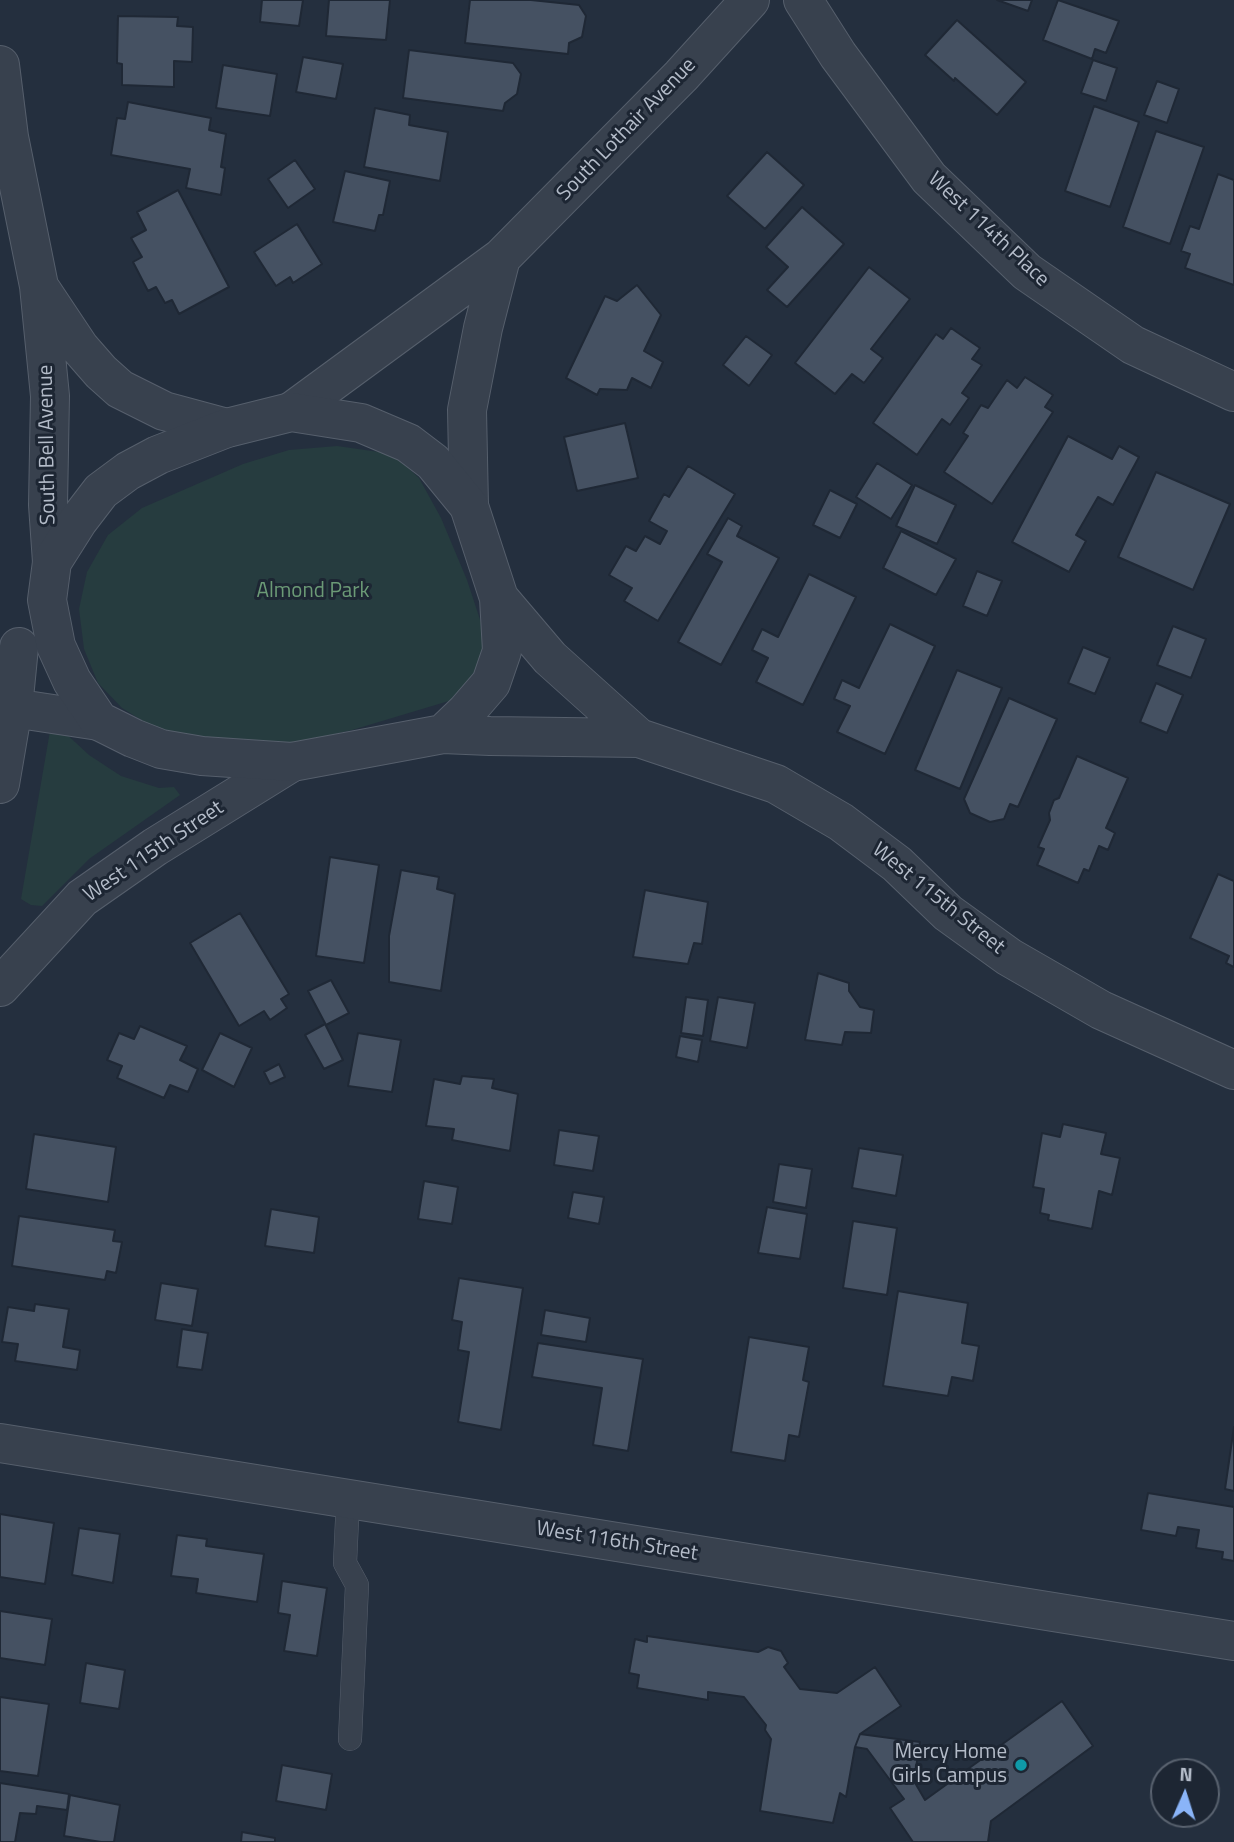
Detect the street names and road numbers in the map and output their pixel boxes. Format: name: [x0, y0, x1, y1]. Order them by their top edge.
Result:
street label: South Lothair Avenue: [552, 53, 702, 207]
street label: West 114th Place: [922, 167, 1054, 293]
street label: South Bell Avenue: [34, 365, 62, 525]
street label: West 115th Street: [79, 796, 229, 908]
street label: West 115th Street: [867, 838, 1009, 960]
street label: West 116th Street: [534, 1517, 700, 1567]

